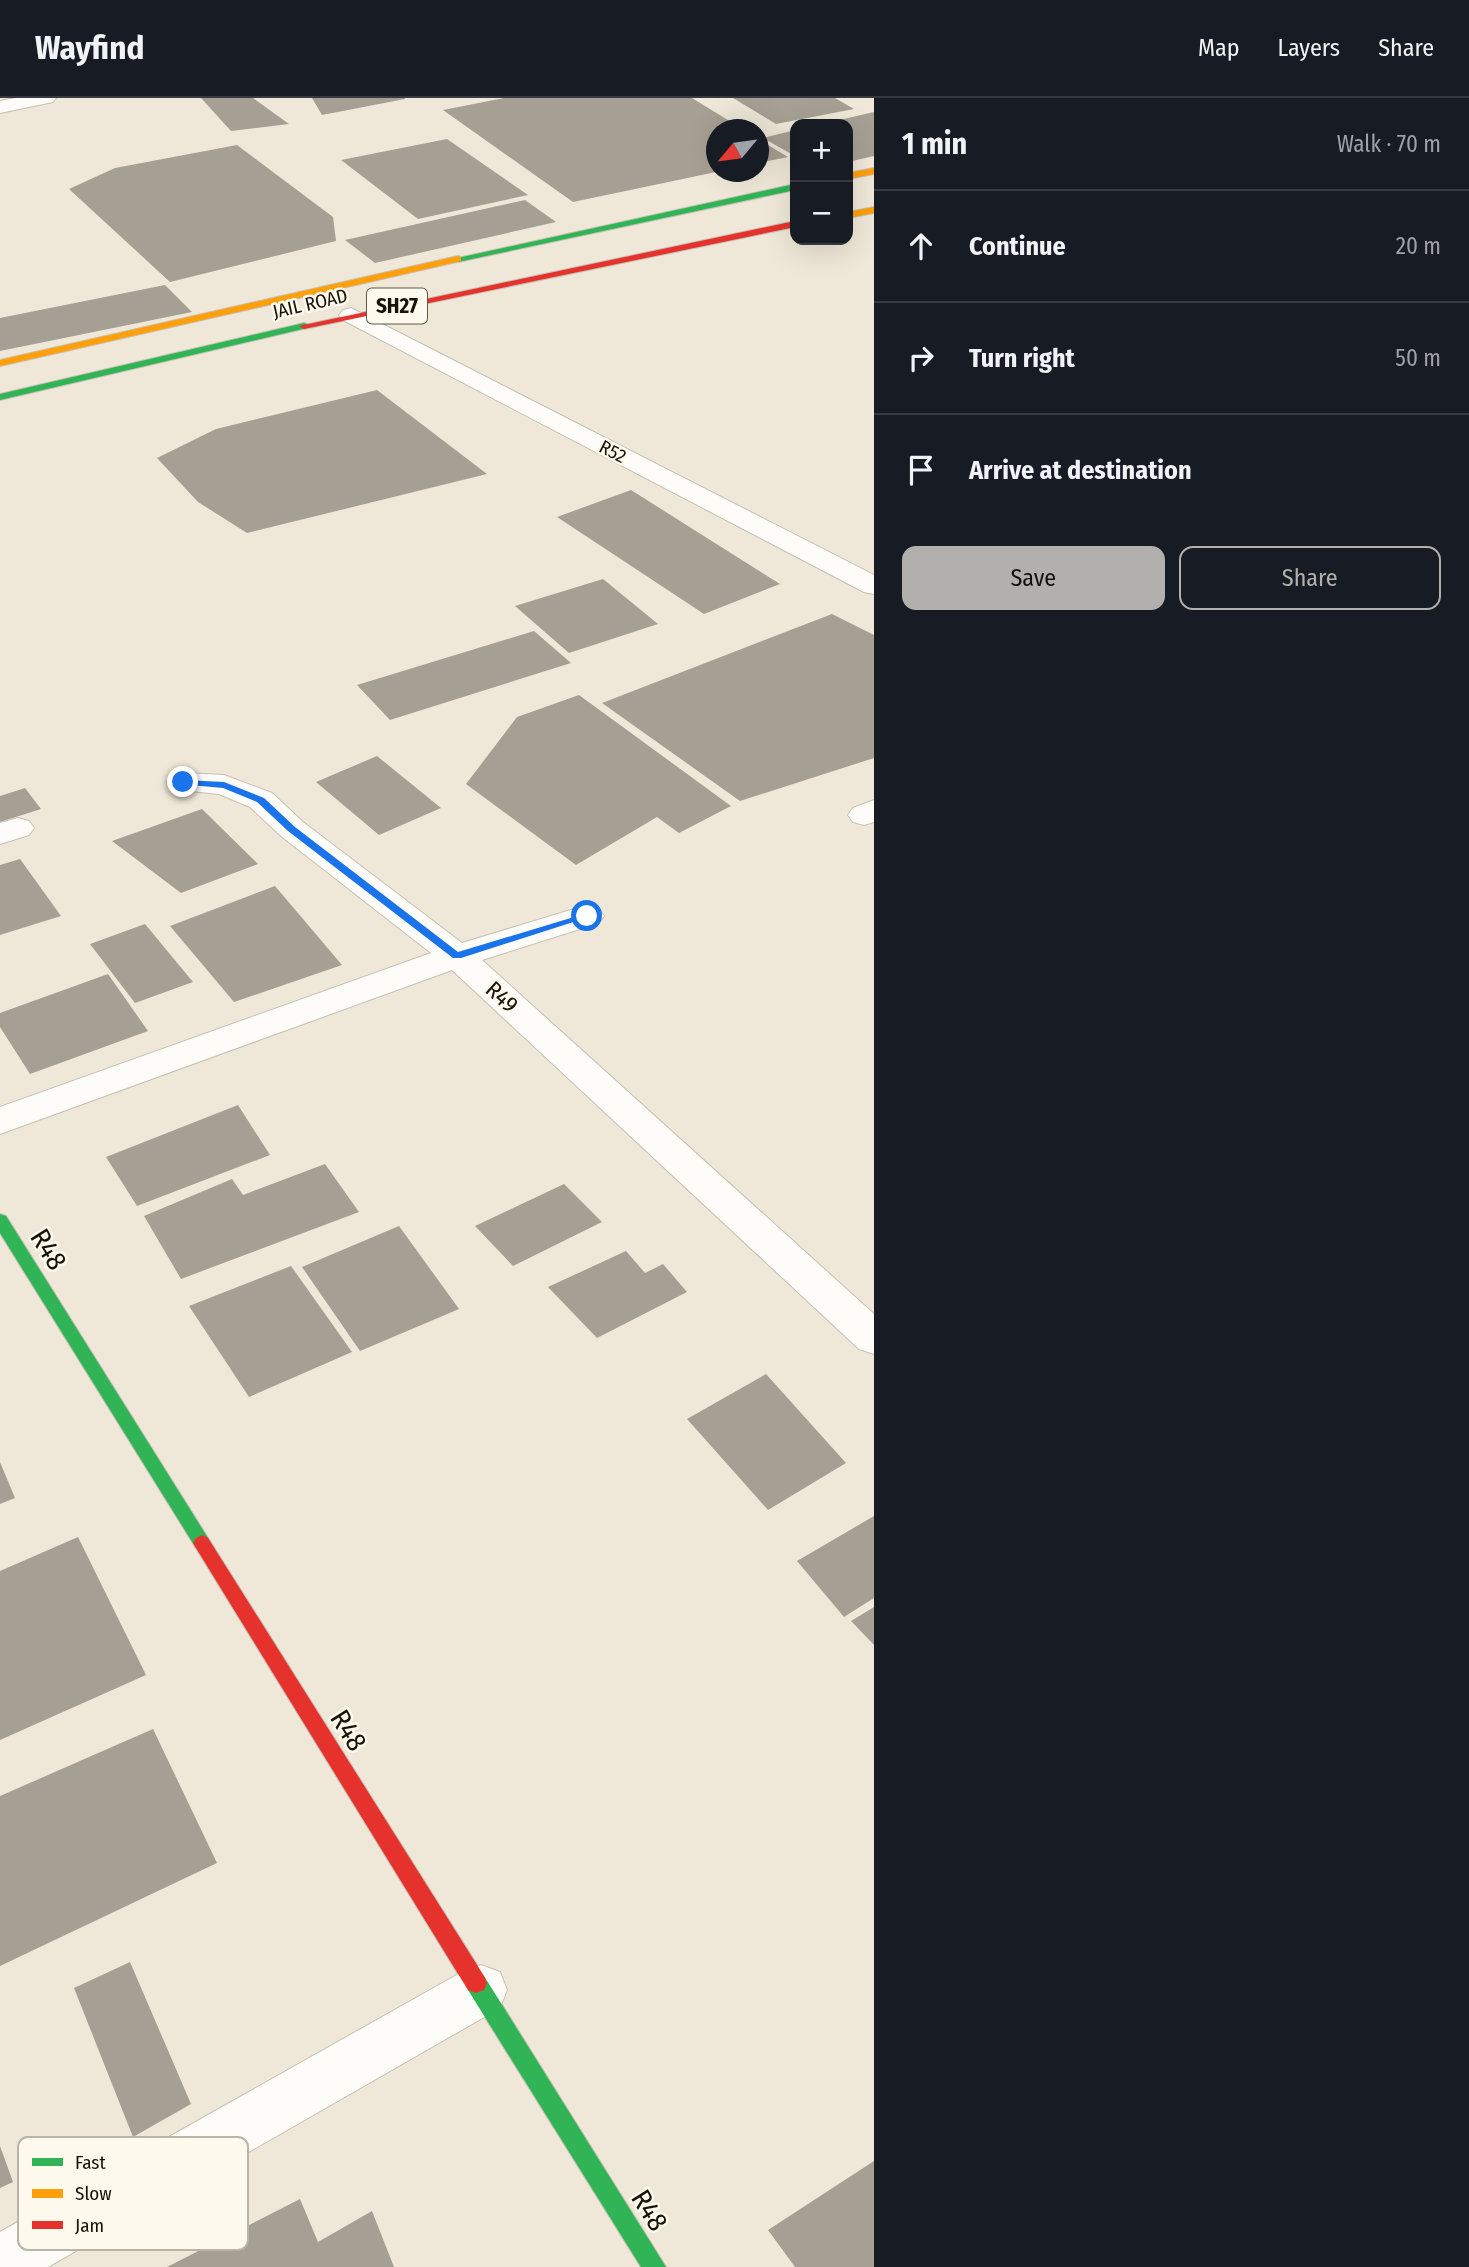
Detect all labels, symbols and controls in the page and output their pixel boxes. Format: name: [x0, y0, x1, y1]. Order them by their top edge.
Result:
text: Wayfind: [35, 28, 144, 68]
text: Map: [1198, 34, 1240, 62]
text: Layers: [1278, 34, 1340, 62]
text: Share: [1378, 34, 1434, 62]
north arrow: [706, 119, 769, 182]
map controls: [790, 119, 853, 245]
button: +: [790, 119, 853, 182]
text: 1 min: [902, 126, 967, 162]
text: Walk · 70 m: [1337, 130, 1441, 158]
button: −: [790, 182, 853, 245]
icon: ahead: [902, 227, 940, 265]
text: Continue: [969, 231, 1066, 262]
text: 20 m: [1396, 232, 1441, 260]
street label: JAIL ROAD: [270, 284, 350, 323]
road number: SH27: [367, 288, 427, 324]
icon: right: [902, 339, 940, 377]
text: Turn right: [969, 343, 1075, 374]
text: 50 m: [1395, 344, 1441, 372]
street label: R52: [595, 435, 630, 468]
icon: arrive: [902, 451, 940, 489]
text: Arrive at destination: [969, 455, 1192, 486]
button: Save: [902, 546, 1165, 610]
button: Share: [1179, 546, 1441, 610]
route end: [167, 766, 198, 797]
route start: [571, 900, 602, 931]
street label: R49: [480, 975, 524, 1019]
street label: R48: [23, 1223, 74, 1276]
street label: R48: [323, 1704, 374, 1757]
legend: [18, 2137, 248, 2250]
text: Fast: [75, 2151, 106, 2174]
text: Slow: [75, 2182, 112, 2205]
street label: R48: [624, 2184, 675, 2237]
text: Jam: [75, 2214, 104, 2237]

